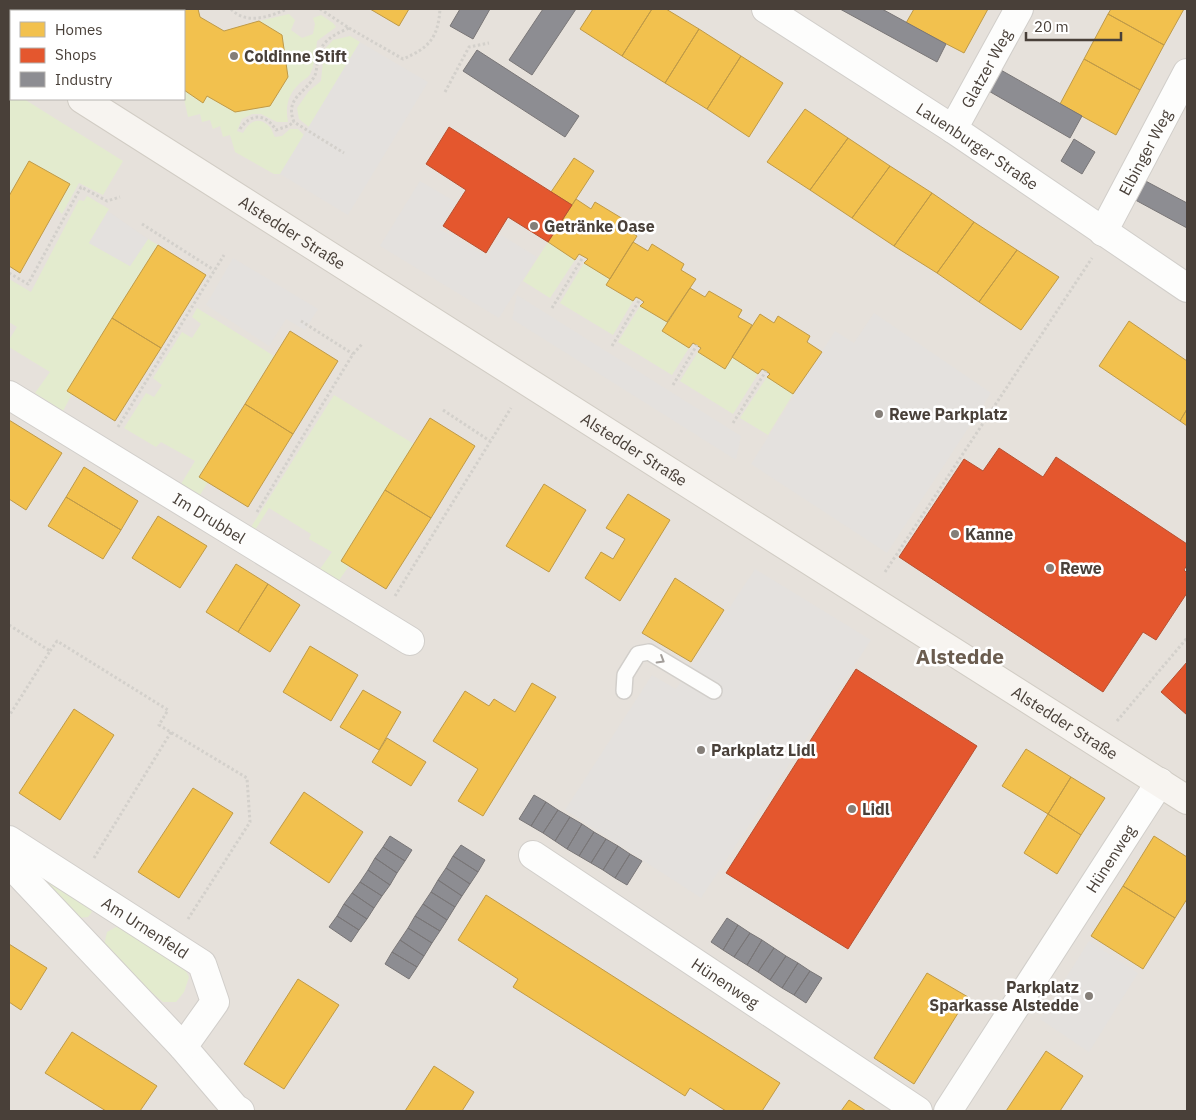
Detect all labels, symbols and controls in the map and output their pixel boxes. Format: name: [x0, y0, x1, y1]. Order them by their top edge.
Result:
legend: [10, 10, 185, 100]
scale bar: [1026, 10, 1121, 42]
text: 20 m: [1034, 17, 1069, 36]
text: Homes: [55, 20, 103, 39]
street label: Glatzer Weg: [957, 25, 1016, 111]
text: Shops: [55, 45, 97, 64]
place label: Coldinne Stift: [244, 46, 347, 66]
marker: Coldinne Stift: [228, 50, 240, 62]
text: Industry: [55, 70, 113, 89]
street label: Lauenburger Straße: [913, 98, 1042, 194]
street label: Elbinger Weg: [1114, 106, 1176, 199]
street label: Alstedder Straße: [235, 191, 349, 274]
place label: Getränke Oase: [544, 216, 655, 236]
marker: Getränke Oase: [528, 220, 540, 232]
place label: Rewe Parkplatz: [889, 404, 1008, 424]
street label: Alstedder Straße: [577, 408, 691, 491]
marker: Rewe Parkplatz: [873, 408, 885, 420]
street label: Im Drubbel: [169, 488, 249, 548]
place label: Kanne: [965, 524, 1013, 544]
marker: Kanne: [949, 528, 961, 540]
place label: Rewe: [1060, 558, 1102, 578]
marker: Rewe: [1044, 562, 1056, 574]
district label: Alstedde: [916, 642, 1004, 670]
one-way arrow: [655, 653, 664, 663]
street label: Alstedder Straße: [1008, 681, 1122, 764]
place label: Parkplatz Lidl: [711, 740, 816, 760]
marker: Parkplatz Lidl: [695, 744, 707, 756]
place label: Lidl: [862, 799, 890, 819]
marker: Lidl: [846, 803, 858, 815]
street label: Hünenweg: [1081, 821, 1140, 897]
street label: Am Urnenfeld: [98, 892, 192, 963]
street label: Hünenweg: [688, 953, 763, 1013]
place label: Parkplatz Sparkasse Alstedde: [929, 977, 1079, 1015]
marker: Parkplatz Sparkasse Alstedde: [1083, 990, 1095, 1002]

